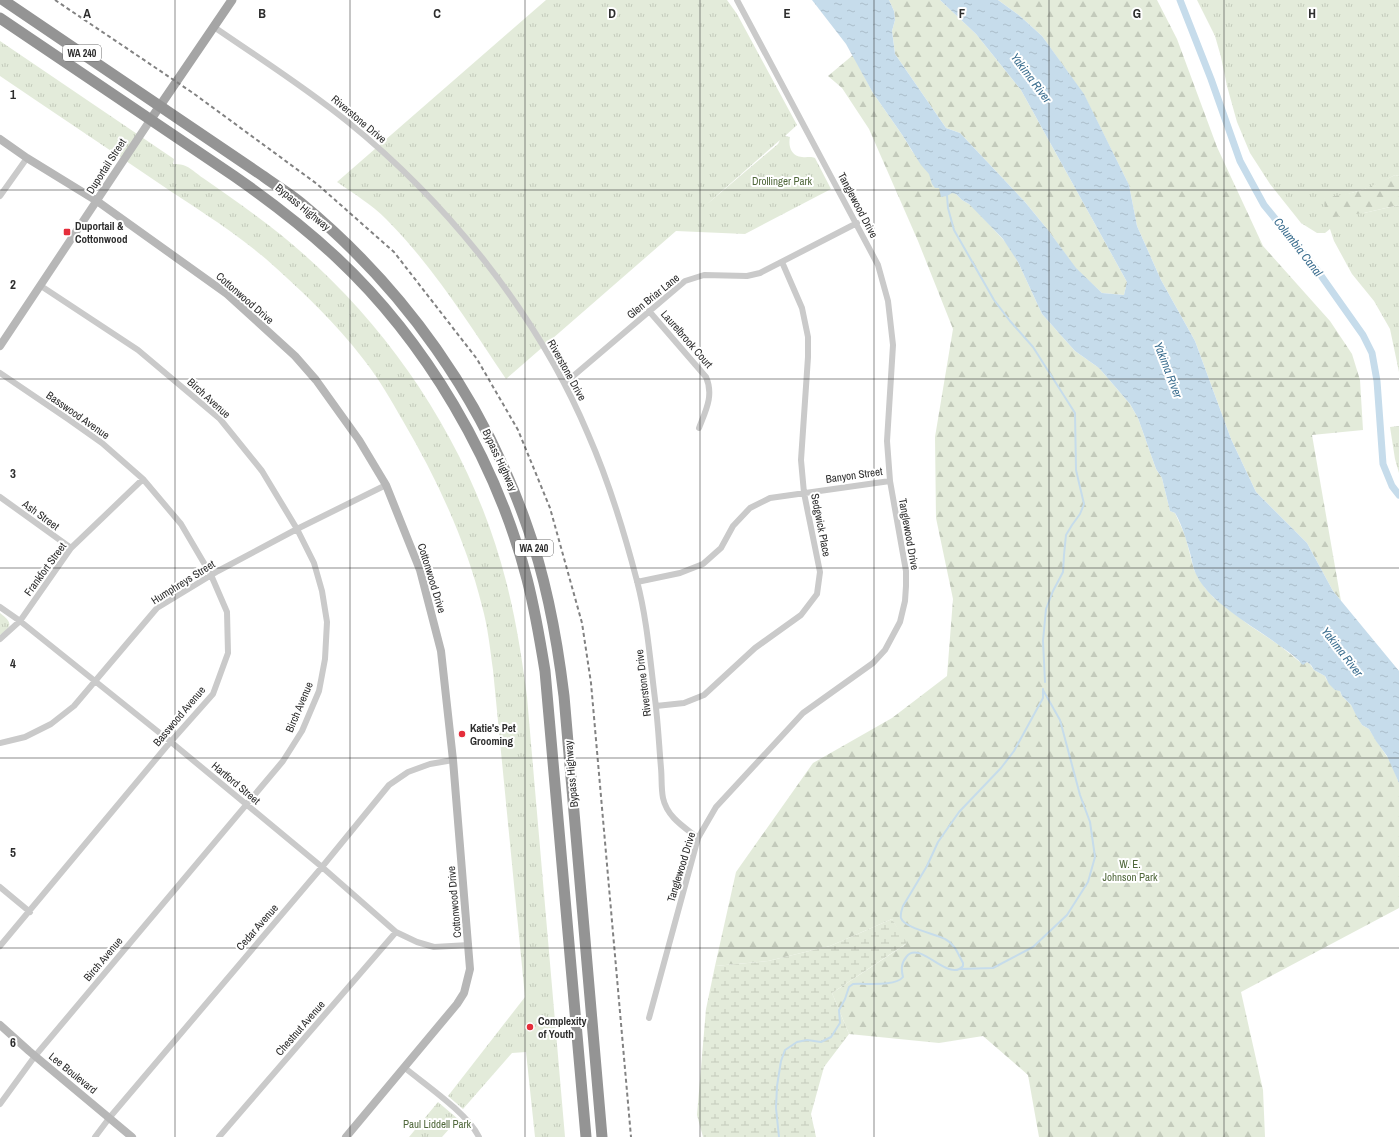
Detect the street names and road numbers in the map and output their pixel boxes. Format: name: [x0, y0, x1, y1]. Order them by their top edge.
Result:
road number: WA 240: [63, 45, 101, 61]
street label: Riverstone Drive: [329, 92, 389, 146]
street label: Duportail Street: [83, 135, 129, 196]
street label: Tanglewood Drive: [835, 170, 881, 240]
street label: Bypass Highway: [272, 180, 334, 234]
street label: Cottonwood Drive: [213, 269, 277, 327]
street label: Glen Briar Lane: [624, 271, 682, 321]
street label: Laurelbrook Court: [658, 307, 716, 371]
street label: Riverstone Drive: [544, 337, 590, 403]
street label: Birch Avenue: [184, 375, 234, 421]
street label: Basswood Avenue: [44, 388, 112, 442]
street label: Bypass Highway: [479, 427, 521, 494]
street label: Banyon Street: [825, 464, 884, 486]
street label: Sedgwick Place: [808, 492, 834, 558]
street label: Ash Street: [19, 496, 63, 533]
street label: Tanglewood Drive: [896, 497, 922, 571]
street label: Frankfort Street: [21, 539, 69, 598]
road number: WA 240: [515, 540, 553, 556]
street label: Cottonwood Drive: [415, 541, 449, 615]
street label: Humphreys Street: [148, 557, 218, 607]
street label: Riverstone Drive: [632, 649, 654, 717]
street label: Birch Avenue: [282, 680, 316, 734]
street label: Basswood Avenue: [150, 683, 208, 749]
street label: Bypass Highway: [561, 739, 581, 808]
street label: Hartford Street: [209, 759, 264, 808]
street label: Tanglewood Drive: [664, 830, 698, 904]
street label: Cottonwood Drive: [444, 865, 464, 939]
street label: Cedar Avenue: [233, 901, 281, 953]
street label: Birch Avenue: [80, 934, 126, 984]
street label: Chestnut Avenue: [272, 998, 328, 1058]
street label: Lee Boulevard: [46, 1049, 100, 1097]

